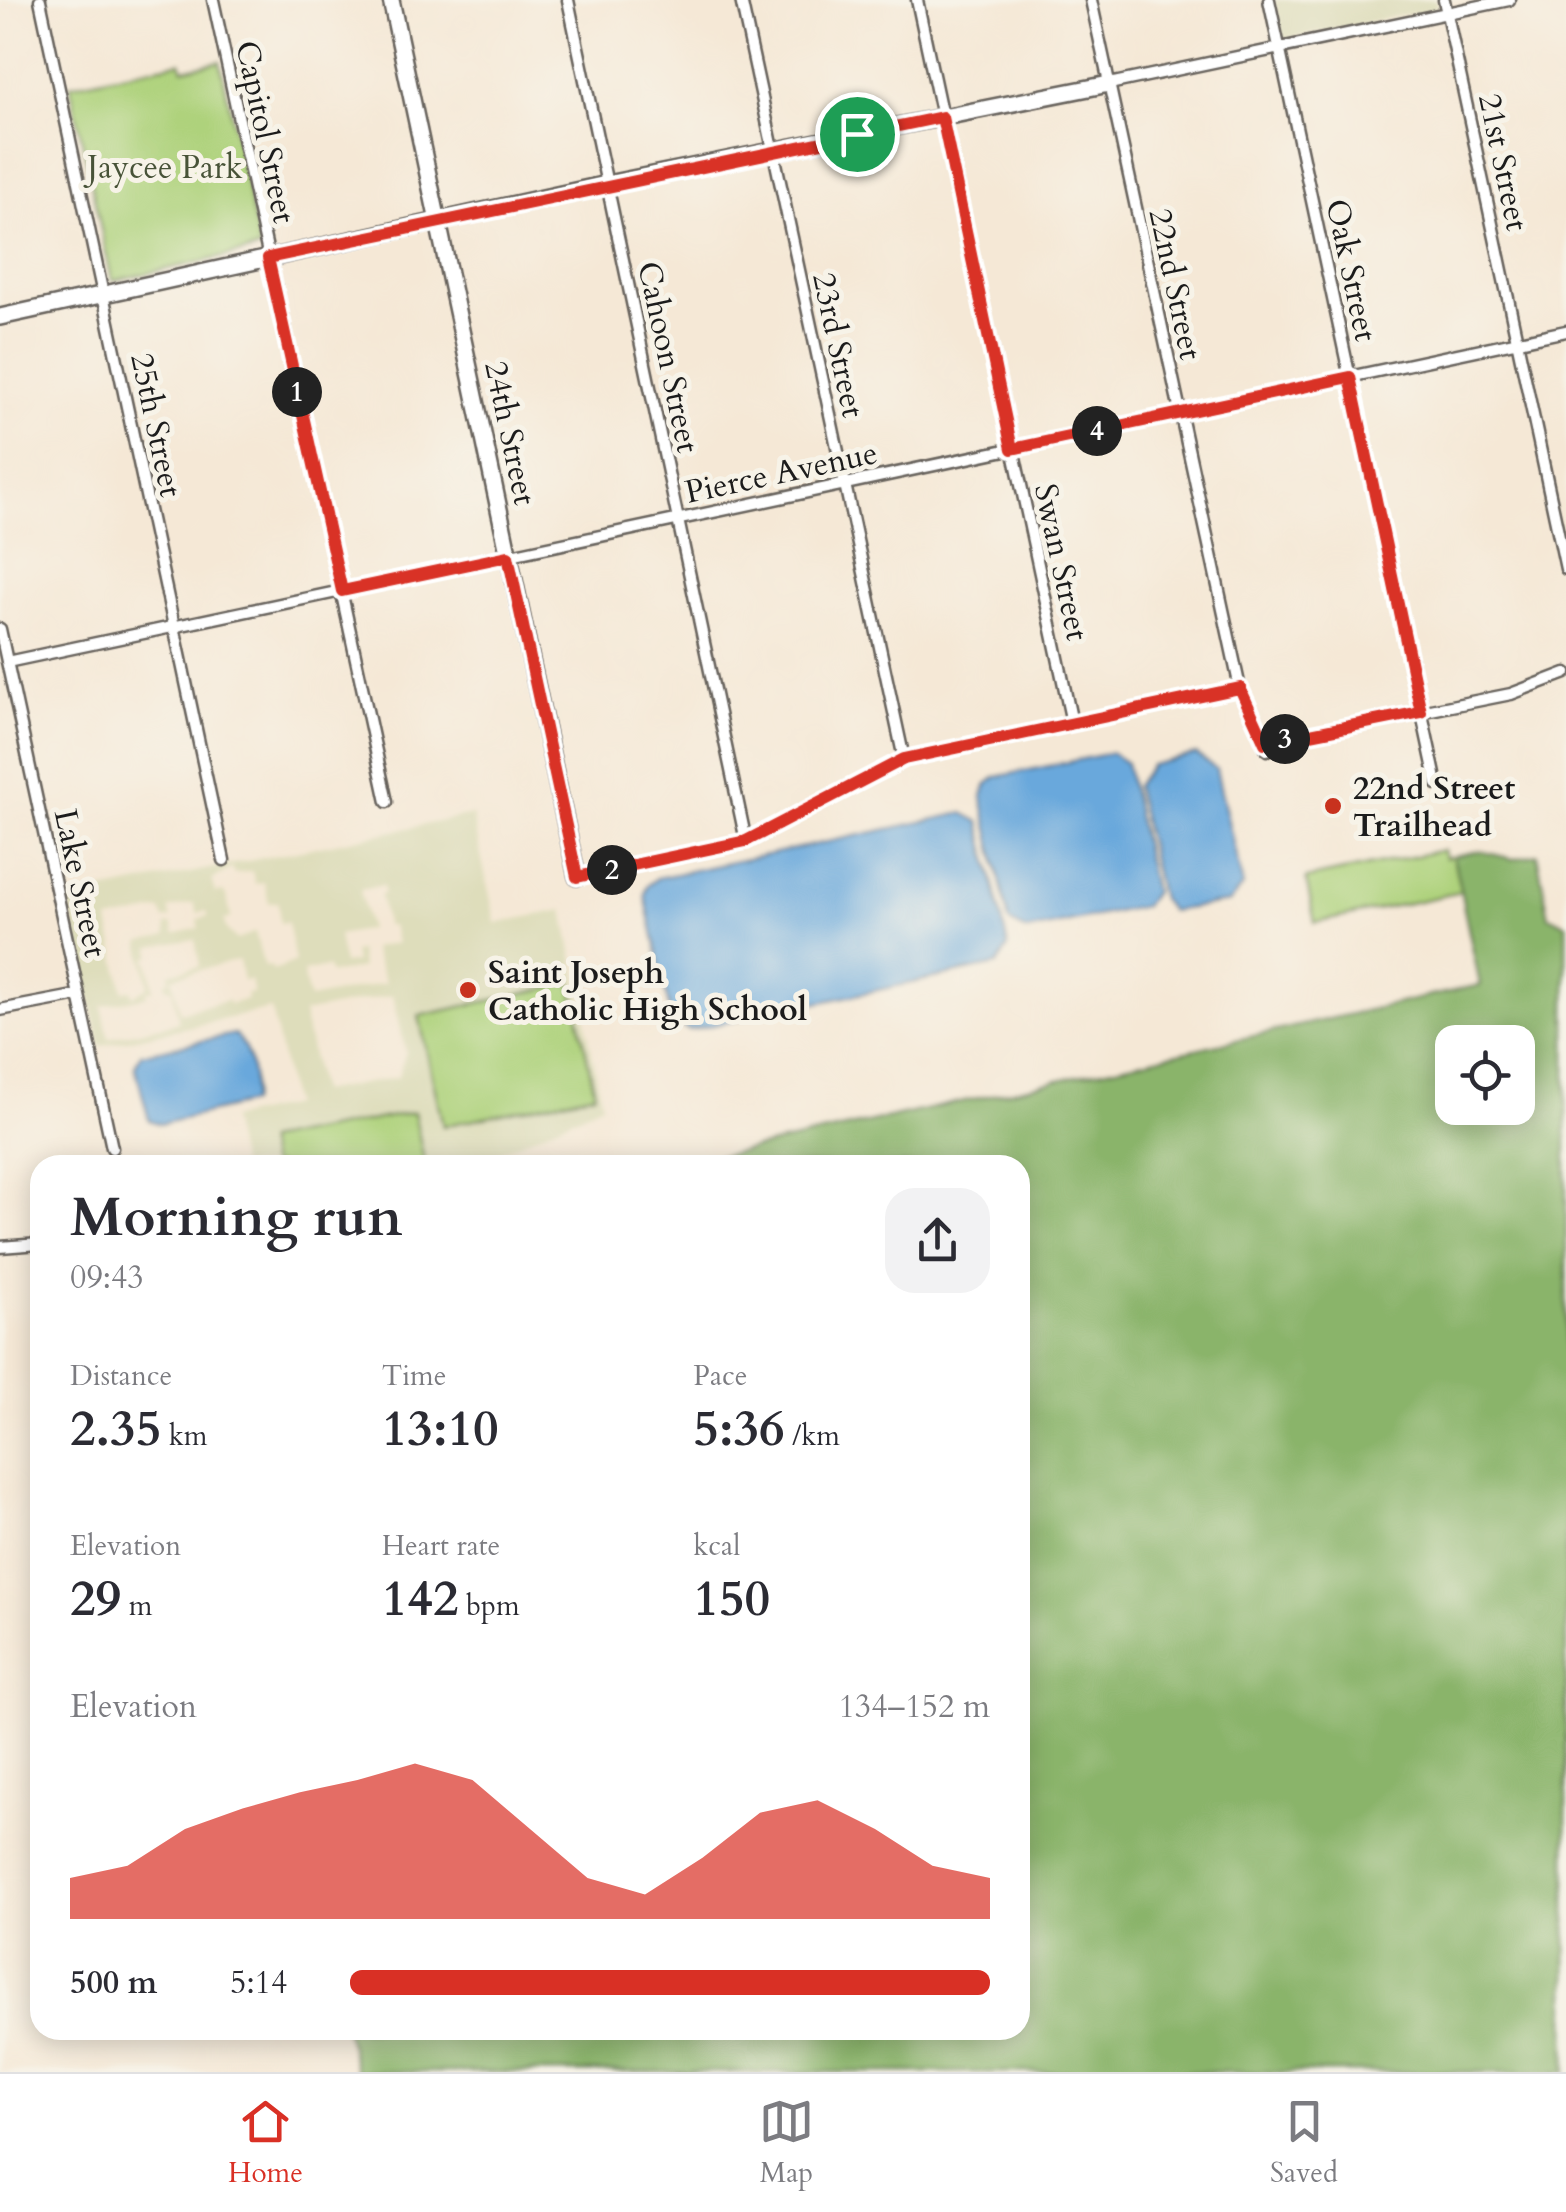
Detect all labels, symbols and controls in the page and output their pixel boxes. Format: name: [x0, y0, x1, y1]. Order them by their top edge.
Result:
street label: Capitol Street: [224, 37, 306, 227]
street label: 21st Street: [1467, 90, 1539, 235]
pin: [815, 92, 900, 177]
icon: arrive: [830, 107, 885, 162]
park label: Jaycee Park: [83, 146, 243, 190]
street label: Oak Street: [1315, 195, 1388, 345]
street label: 22nd Street: [1138, 205, 1213, 364]
street label: Cahoon Street: [626, 258, 710, 457]
street label: 23rd Street: [801, 269, 875, 422]
street label: 25th Street: [119, 349, 193, 501]
street label: 24th Street: [473, 357, 547, 509]
pin: 1: [272, 367, 322, 417]
text: 1: [290, 373, 304, 411]
pin: 4: [1072, 406, 1122, 456]
text: 4: [1090, 412, 1104, 450]
street label: Pierce Avenue: [681, 431, 881, 515]
street label: Swan Street: [1023, 480, 1099, 645]
pin: 3: [1260, 714, 1310, 764]
text: 3: [1278, 720, 1292, 758]
place label: 22nd Street Trailhead: [1353, 767, 1515, 848]
marker: 22nd Street Trailhead: [1322, 795, 1344, 817]
street label: Lake Street: [43, 805, 117, 961]
pin: 2: [587, 845, 637, 895]
text: 2: [605, 851, 619, 889]
place label: Saint Joseph Catholic High School: [488, 951, 807, 1032]
marker: Saint Joseph Catholic High School: [457, 979, 479, 1001]
map controls: [1435, 1025, 1535, 1125]
button: locate: [1435, 1025, 1535, 1125]
text: Morning run: [70, 1181, 403, 1255]
button: share: [885, 1188, 990, 1293]
text: 09:43: [70, 1256, 144, 1300]
text: Distance: [70, 1357, 172, 1395]
text: Time: [382, 1357, 446, 1395]
text: Pace: [693, 1357, 747, 1395]
text: 2.35: [70, 1395, 161, 1463]
text: 13:10: [382, 1395, 499, 1463]
text: 5:36: [693, 1395, 785, 1463]
text: km: [161, 1417, 208, 1455]
text: /km: [785, 1417, 840, 1455]
text: Elevation: [70, 1527, 181, 1565]
text: Heart rate: [382, 1527, 500, 1565]
text: kcal: [693, 1527, 740, 1565]
text: 29: [70, 1565, 121, 1633]
text: 142: [382, 1565, 459, 1633]
text: 150: [693, 1565, 770, 1633]
text: m: [121, 1587, 152, 1625]
text: bpm: [459, 1587, 520, 1625]
text: Elevation: [70, 1685, 197, 1729]
text: 134–152 m: [838, 1685, 990, 1729]
text: 500 m: [70, 1961, 157, 2005]
text: 5:14: [230, 1961, 287, 2005]
tab: Home: [228, 2094, 303, 2192]
tab: Map: [759, 2094, 814, 2192]
tab: Saved: [1270, 2094, 1338, 2192]

